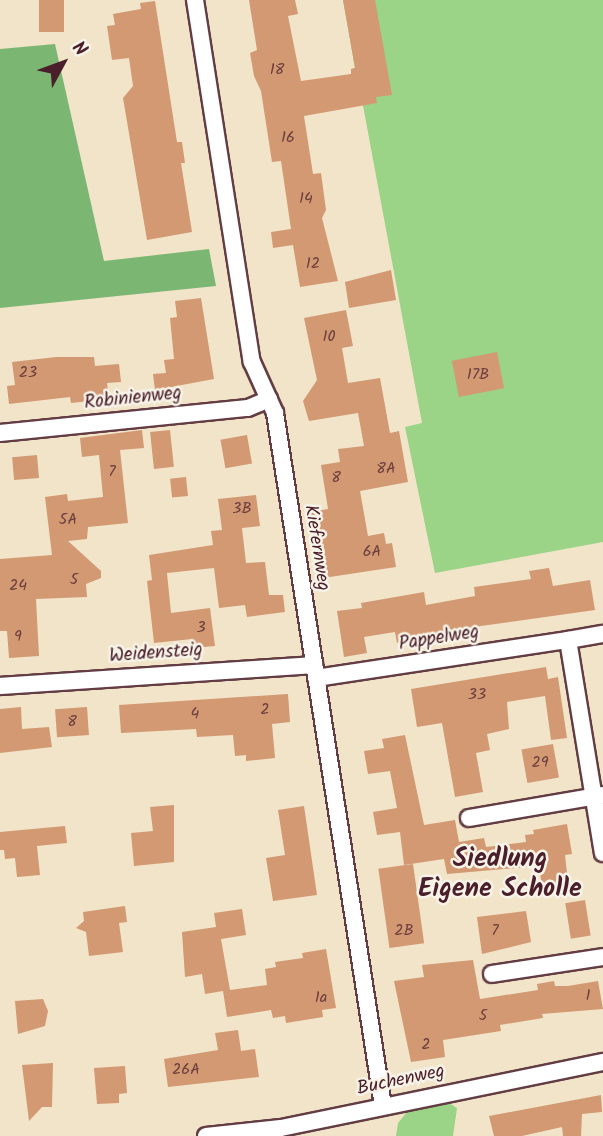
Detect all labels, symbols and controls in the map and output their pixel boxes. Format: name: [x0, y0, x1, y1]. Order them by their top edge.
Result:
north arrow: [28, 28, 98, 98]
text: N: [64, 35, 94, 64]
house number: 18: [270, 60, 284, 80]
house number: 16: [281, 128, 295, 148]
house number: 14: [299, 189, 313, 209]
house number: 12: [306, 254, 320, 274]
house number: 10: [322, 327, 336, 347]
house number: 23: [19, 363, 37, 383]
house number: 17B: [467, 365, 489, 385]
street label: Robinienweg: [83, 383, 183, 415]
house number: 8A: [376, 459, 396, 479]
house number: 7: [108, 462, 116, 482]
house number: 8: [331, 468, 341, 488]
house number: 3B: [232, 499, 252, 519]
street label: Kiefernweg: [298, 503, 334, 593]
house number: 5A: [59, 510, 77, 530]
house number: 6A: [363, 542, 381, 562]
house number: 5: [70, 570, 78, 590]
house number: 24: [9, 576, 27, 596]
house number: 3: [196, 618, 206, 638]
street label: Pappelweg: [397, 621, 481, 657]
house number: 9: [14, 627, 22, 647]
street label: Weidensteig: [109, 639, 203, 669]
house number: 33: [468, 685, 486, 705]
house number: 2: [260, 700, 270, 720]
house number: 4: [191, 704, 199, 724]
house number: 8: [67, 712, 77, 732]
house number: 29: [531, 753, 549, 773]
district label: Siedlung Eigene Scholle: [418, 844, 582, 906]
house number: 2B: [394, 921, 414, 941]
house number: 7: [491, 921, 499, 941]
house number: 1: [585, 986, 591, 1006]
house number: 1a: [315, 988, 327, 1008]
house number: 5: [479, 1006, 487, 1026]
house number: 2: [421, 1035, 431, 1055]
house number: 26A: [172, 1060, 200, 1080]
street label: Buchenweg: [355, 1061, 447, 1101]

